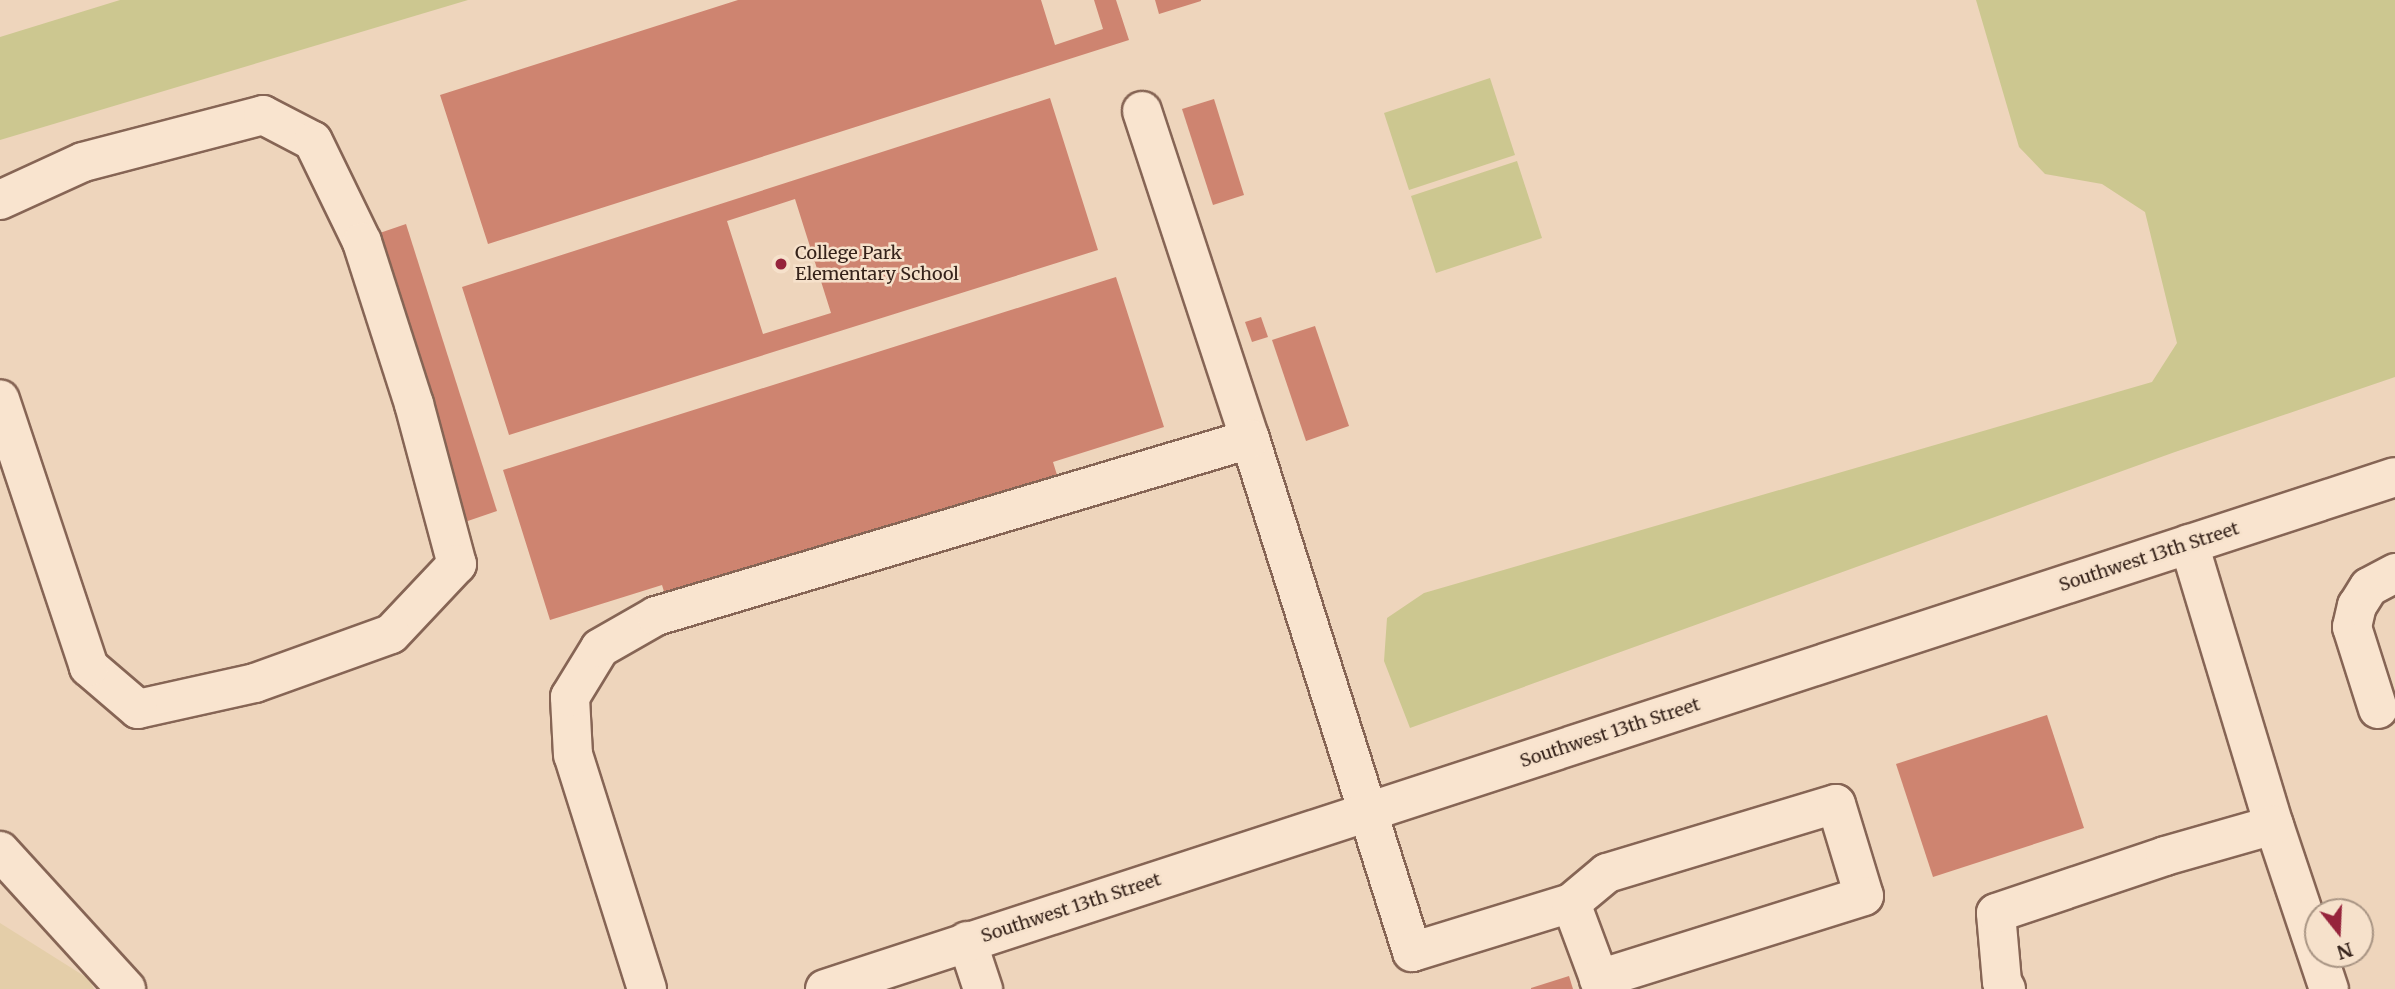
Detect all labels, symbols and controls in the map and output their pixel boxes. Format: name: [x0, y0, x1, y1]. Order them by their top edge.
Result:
place label: College Park Elementary School: [795, 243, 959, 286]
marker: College Park Elementary School: [773, 256, 789, 272]
street label: Southwest 13th Street: [2056, 518, 2242, 596]
street label: Southwest 13th Street: [1517, 694, 1703, 772]
street label: Southwest 13th Street: [978, 869, 1164, 947]
north arrow: [2304, 898, 2374, 968]
text: N: [2334, 937, 2356, 965]

